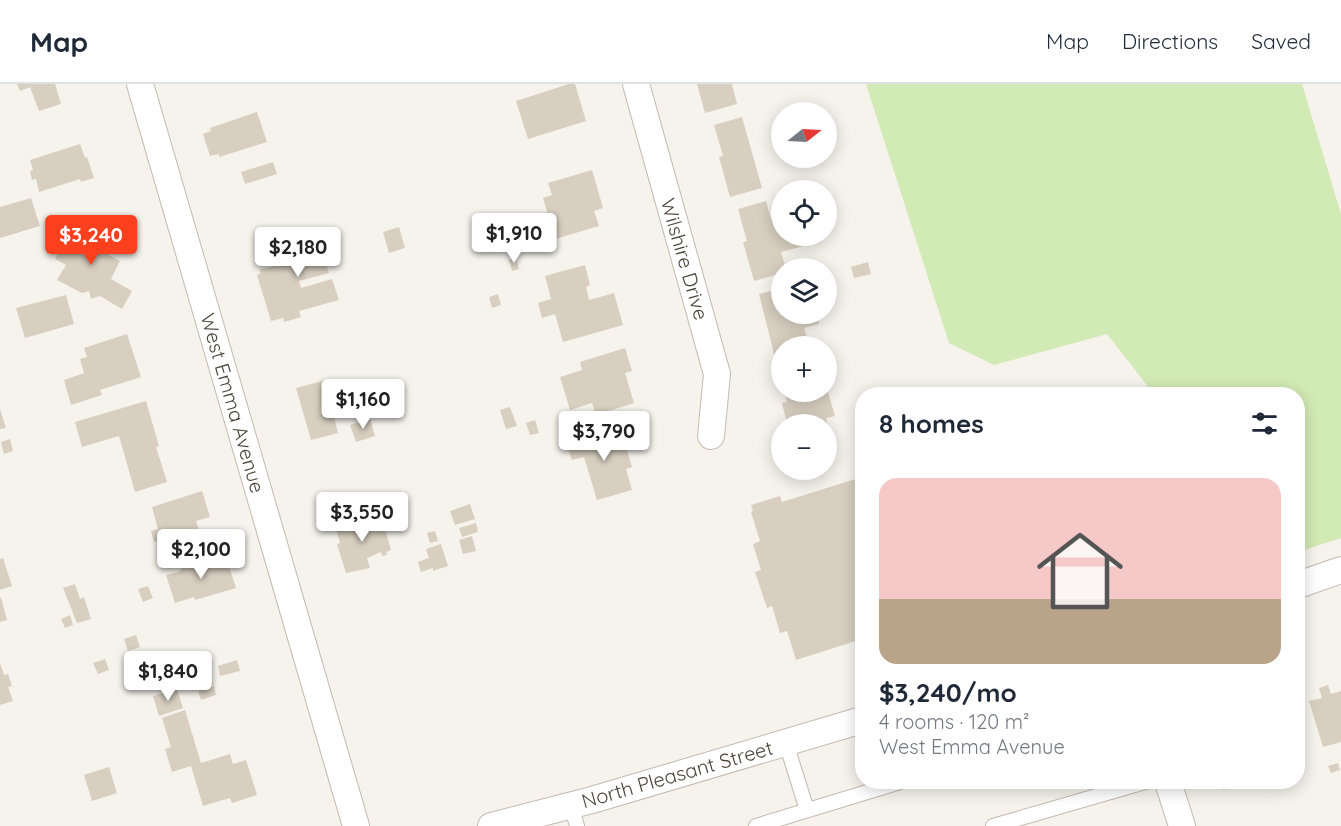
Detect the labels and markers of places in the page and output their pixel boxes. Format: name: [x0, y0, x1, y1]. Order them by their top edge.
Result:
pin: $1,910: [465, 213, 563, 264]
pin: $3,240: [42, 215, 140, 266]
pin: $2,180: [249, 227, 347, 278]
pin: $1,160: [314, 379, 412, 430]
pin: $3,790: [555, 411, 653, 462]
pin: $3,550: [313, 492, 411, 543]
pin: $2,100: [152, 529, 250, 580]
pin: $1,840: [119, 651, 217, 702]

